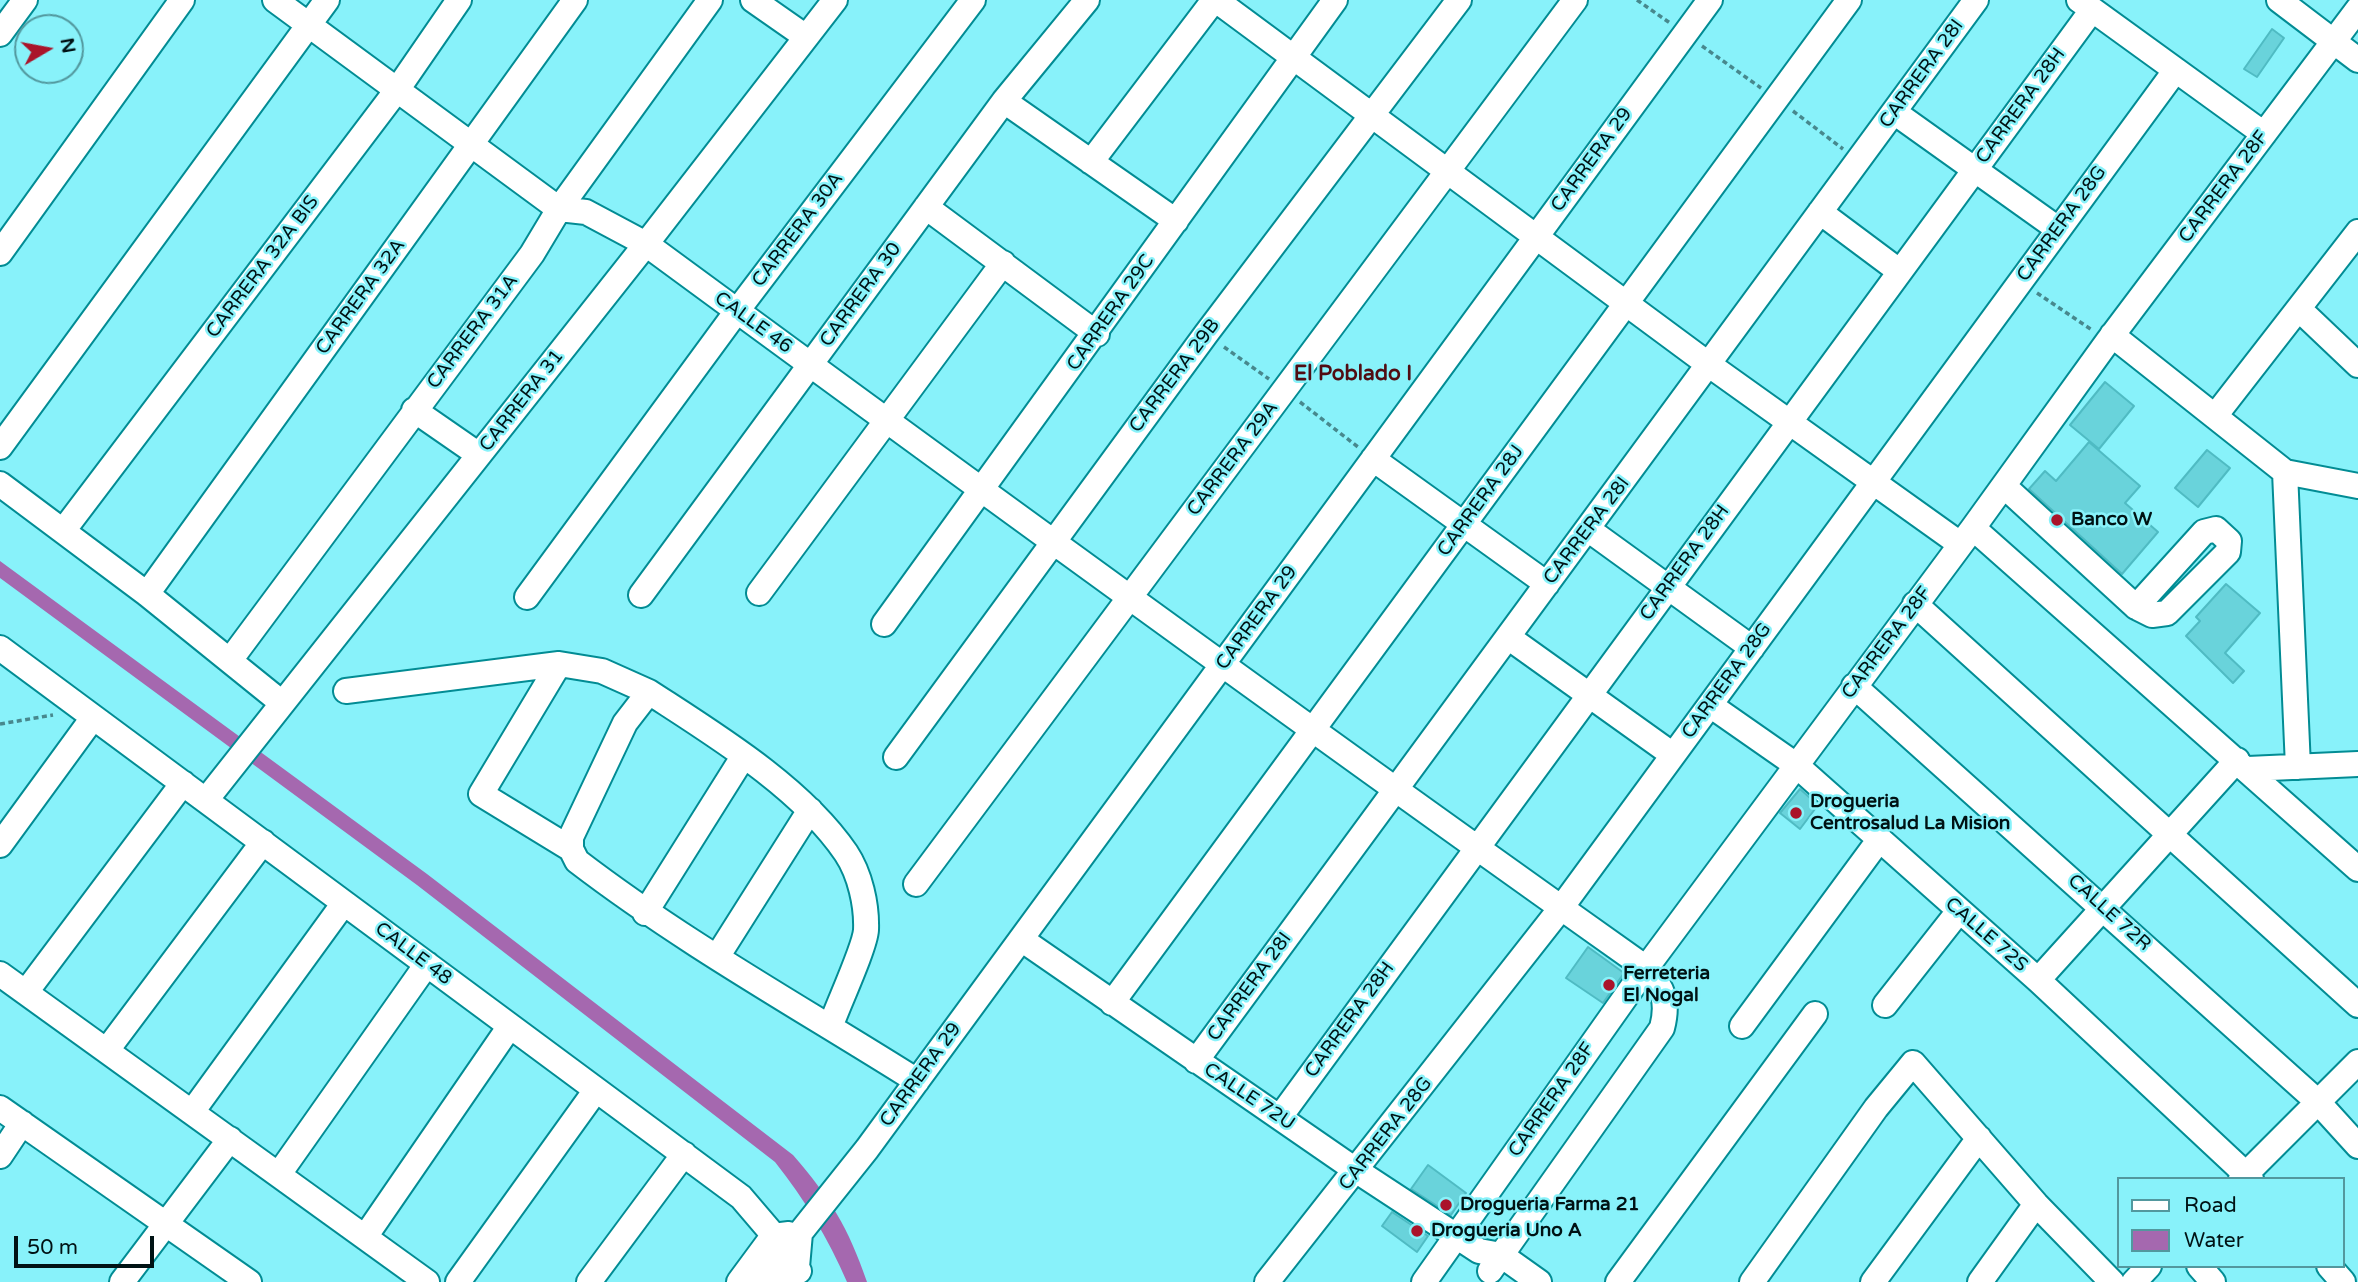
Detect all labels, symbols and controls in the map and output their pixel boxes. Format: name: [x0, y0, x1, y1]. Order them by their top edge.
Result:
north arrow: [14, 14, 84, 84]
street label: CARRERA 28I: [1875, 15, 1969, 133]
text: N: [56, 36, 80, 55]
street label: CARRERA 28H: [1971, 44, 2071, 168]
street label: CARRERA 29: [1547, 104, 1637, 216]
street label: CARRERA 28F: [2174, 126, 2274, 248]
street label: CARRERA 28G: [2012, 162, 2112, 286]
street label: CARRERA 30A: [748, 168, 848, 292]
street label: CARRERA 32A BIS: [202, 191, 324, 343]
street label: CARRERA 32A: [311, 235, 411, 359]
street label: CARRERA 30: [816, 239, 906, 351]
street label: CARRERA 29C: [1063, 251, 1159, 375]
street label: CARRERA 31A: [423, 270, 523, 394]
street label: CALLE 46: [710, 287, 796, 359]
street label: CARRERA 29B: [1125, 315, 1225, 437]
street label: CARRERA 31: [475, 345, 569, 457]
district label: El Poblado I: [1294, 361, 1412, 387]
street label: CARRERA 29A: [1183, 397, 1283, 521]
street label: CARRERA 28J: [1433, 441, 1529, 561]
street label: CARRERA 28I: [1539, 473, 1635, 589]
street label: CARRERA 28H: [1635, 501, 1735, 625]
place label: Banco W: [2071, 509, 2152, 531]
marker: Banco W: [2049, 512, 2065, 528]
street label: CARRERA 29: [1212, 562, 1302, 674]
street label: CARRERA 28F: [1837, 582, 1937, 704]
street label: CARRERA 28G: [1677, 619, 1777, 743]
place label: Drogueria Centrosalud La Mision: [1810, 791, 2010, 835]
marker: Drogueria Centrosalud La Mision: [1788, 805, 1804, 821]
street label: CALLE 72R: [2063, 870, 2155, 956]
street label: CALLE 72S: [1940, 893, 2032, 977]
street label: CALLE 48: [370, 918, 456, 990]
street label: CARRERA 28I: [1203, 928, 1297, 1046]
street label: CARRERA 28H: [1300, 958, 1400, 1082]
place label: Ferreteria El Nogal: [1623, 963, 1710, 1007]
marker: Ferreteria El Nogal: [1601, 977, 1617, 993]
street label: CARRERA 29: [876, 1019, 966, 1131]
street label: CARRERA 28F: [1504, 1038, 1600, 1162]
street label: CALLE 72U: [1199, 1058, 1299, 1136]
street label: CARRERA 28G: [1335, 1073, 1437, 1195]
legend: [2116, 1177, 2344, 1268]
text: Road: [2184, 1193, 2237, 1218]
place label: Drogueria Farma 21: [1460, 1194, 1640, 1216]
marker: Drogueria Farma 21: [1438, 1197, 1454, 1213]
place label: Drogueria Uno A: [1431, 1220, 1582, 1242]
scale bar: [18, 1222, 158, 1266]
marker: Drogueria Uno A: [1409, 1223, 1425, 1239]
text: Water: [2184, 1228, 2244, 1253]
text: 50 m: [27, 1235, 78, 1260]

